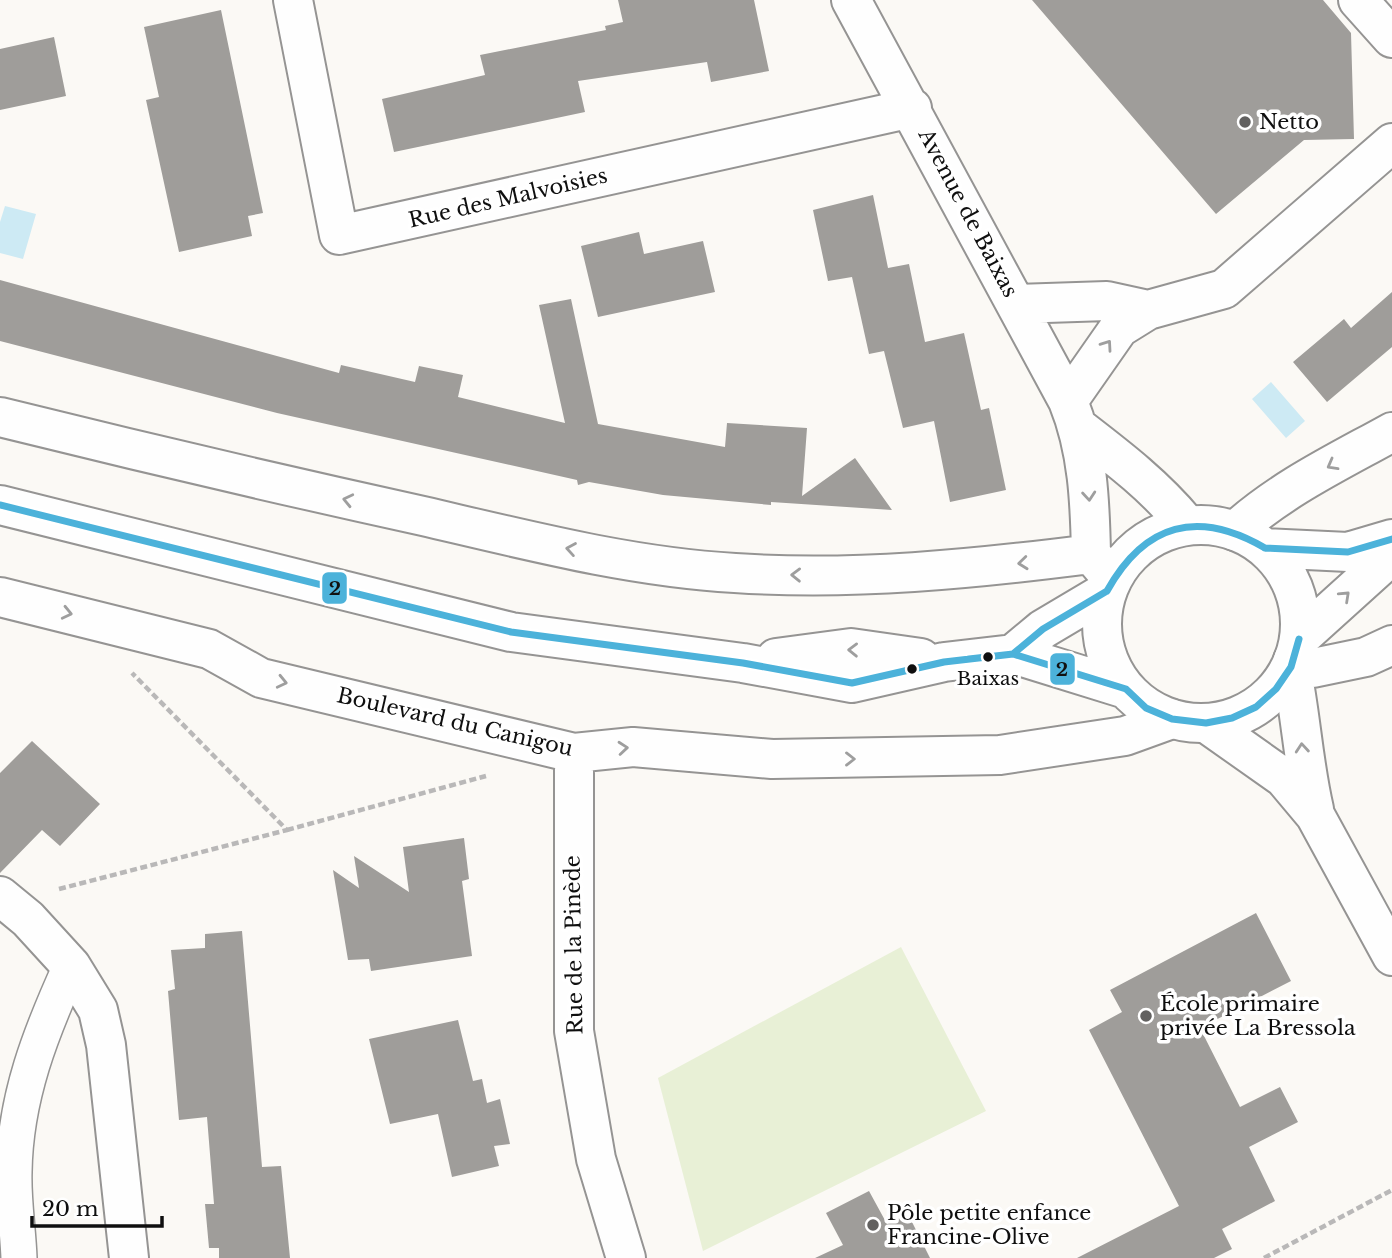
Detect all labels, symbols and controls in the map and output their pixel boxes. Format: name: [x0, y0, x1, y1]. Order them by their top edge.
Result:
place label: Netto: [1259, 109, 1319, 135]
marker: Netto: [1237, 114, 1253, 130]
street label: Avenue de Baixas: [912, 123, 1023, 302]
street label: Rue des Malvoisies: [406, 162, 610, 234]
one-way arrow: [1099, 340, 1111, 353]
one-way arrow: [1327, 457, 1339, 470]
one-way arrow: [1081, 491, 1096, 502]
one-way arrow: [342, 493, 354, 508]
one-way arrow: [565, 542, 577, 557]
one-way arrow: [1017, 555, 1029, 570]
one-way arrow: [790, 567, 801, 582]
line badge: 2: [321, 571, 348, 605]
text: 2: [329, 577, 341, 600]
one-way arrow: [1336, 592, 1349, 604]
one-way arrow: [60, 605, 72, 619]
one-way arrow: [847, 642, 858, 657]
marker: Baixas: [981, 650, 995, 664]
line badge: 2: [1049, 652, 1076, 686]
text: 2: [1056, 658, 1068, 681]
unlabelled marker: [905, 662, 919, 676]
place label: Baixas: [957, 667, 1019, 690]
one-way arrow: [276, 674, 288, 689]
street label: Boulevard du Canigou: [334, 682, 576, 762]
one-way arrow: [618, 741, 629, 756]
one-way arrow: [1295, 742, 1310, 753]
one-way arrow: [845, 751, 856, 767]
street label: Rue de la Pinède: [559, 855, 589, 1035]
place label: École primaire privée La Bressola: [1160, 991, 1356, 1041]
marker: École primaire privée La Bressola: [1138, 1008, 1154, 1024]
scale bar: [32, 1184, 161, 1228]
text: 20 m: [42, 1196, 99, 1222]
place label: Pôle petite enfance Francine-Olive: [887, 1200, 1091, 1250]
marker: Pôle petite enfance Francine-Olive: [865, 1217, 881, 1233]

